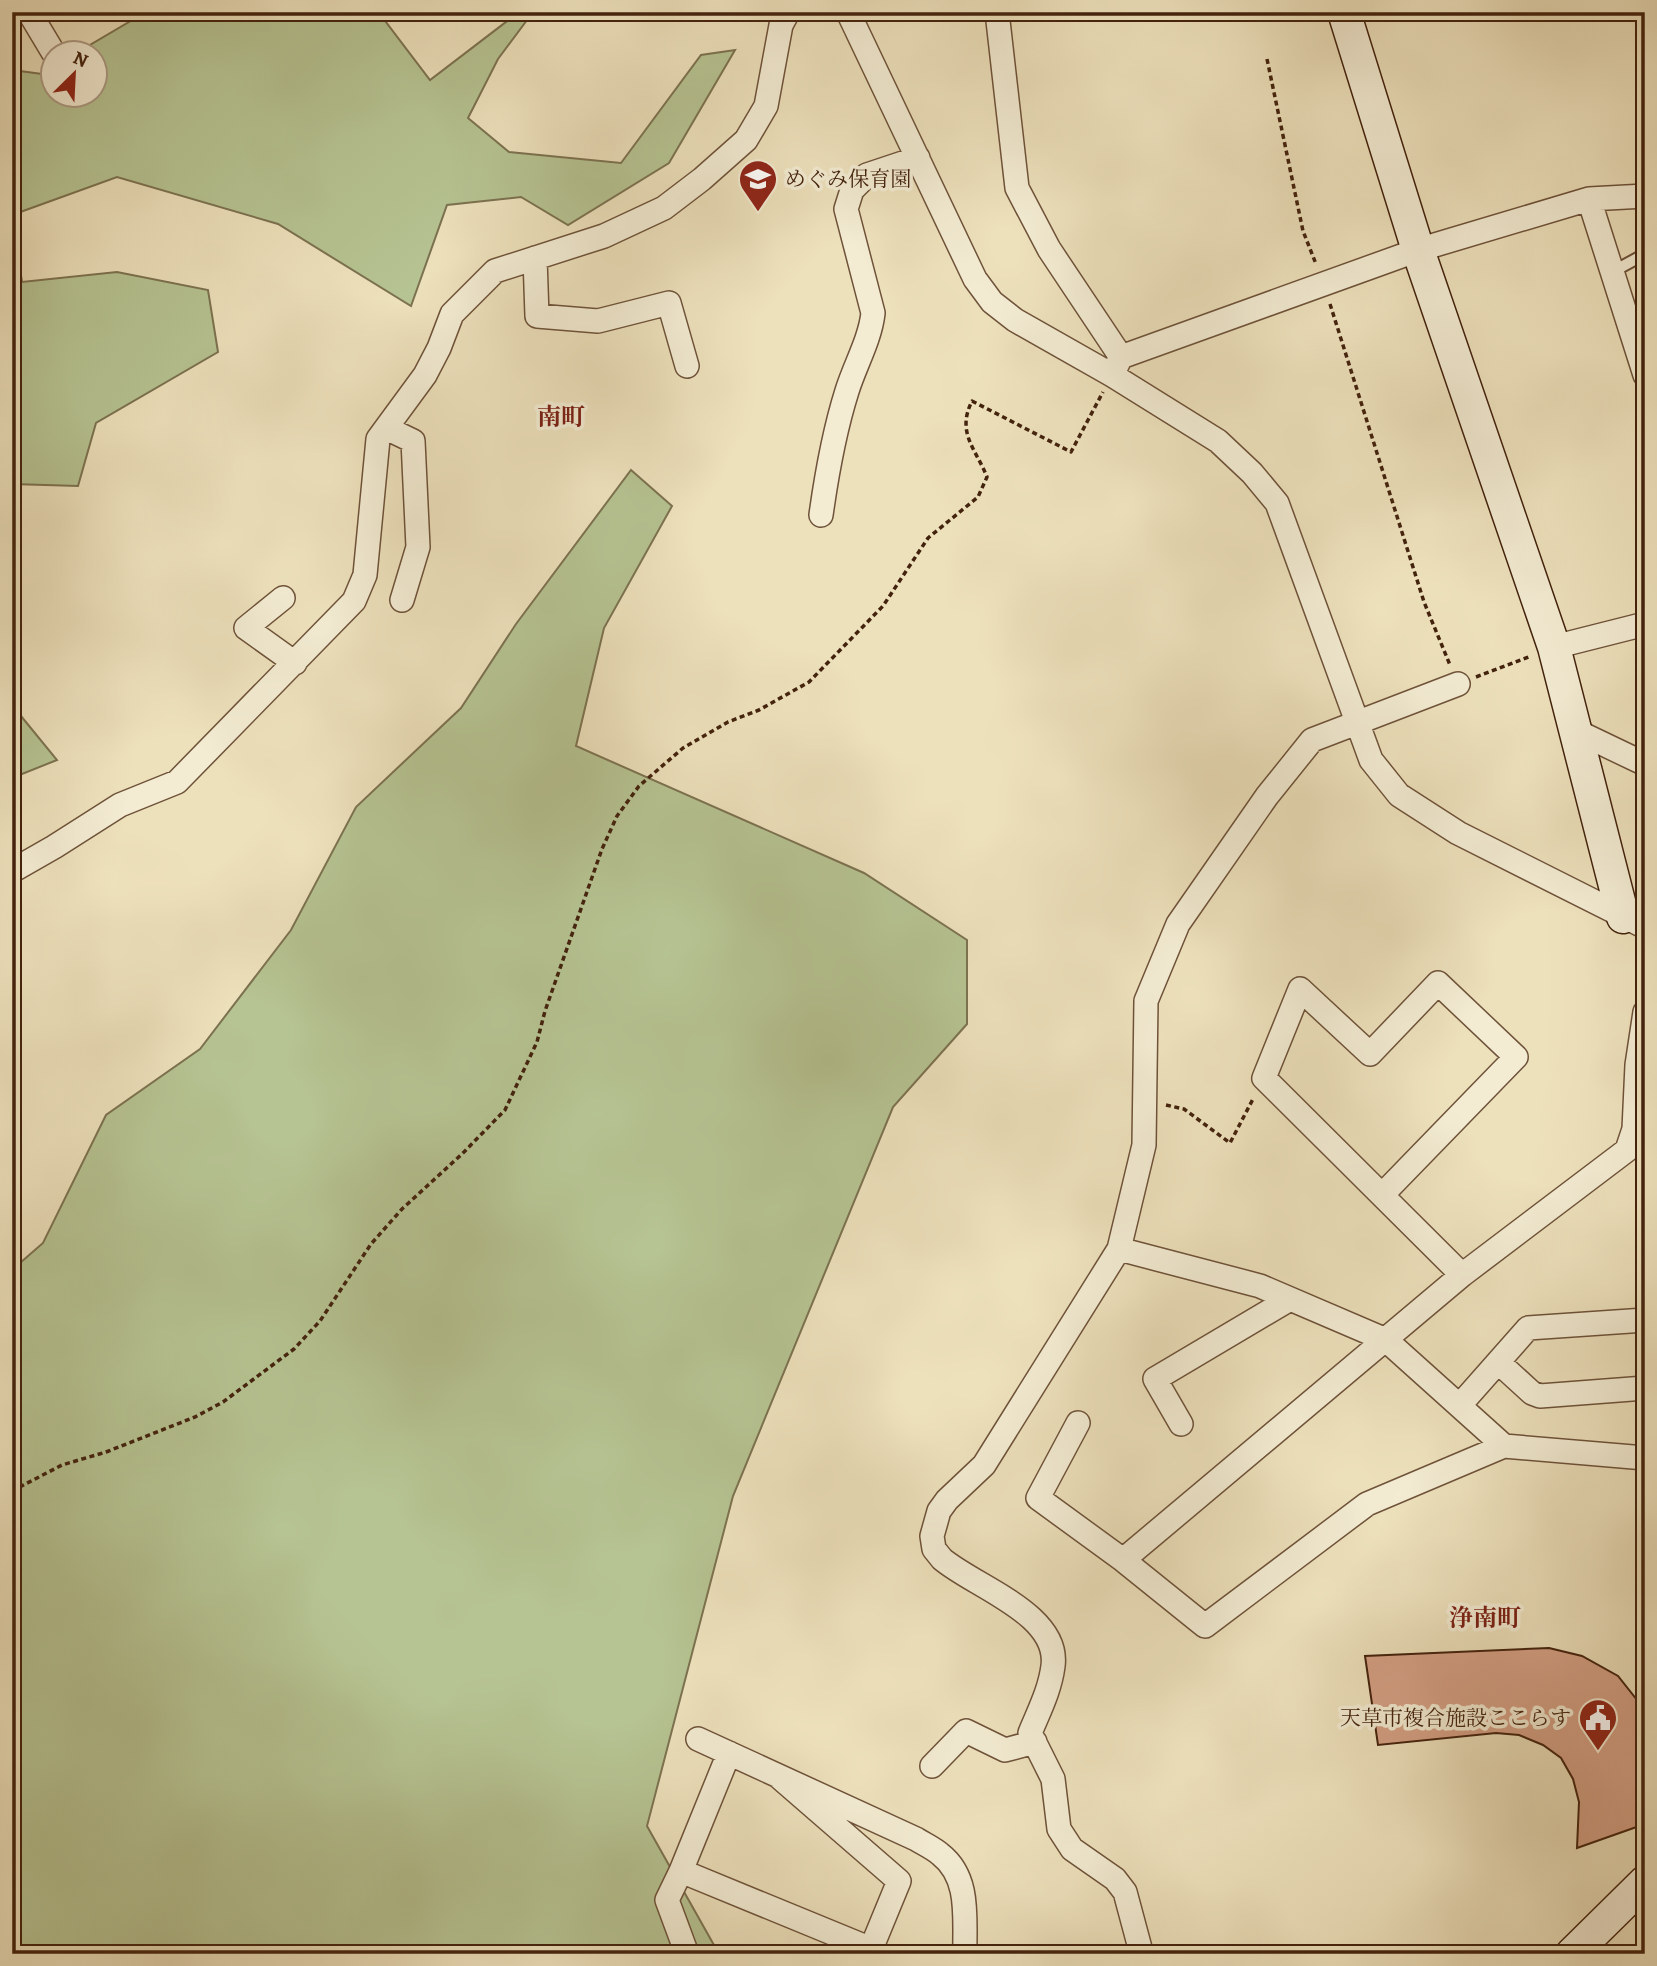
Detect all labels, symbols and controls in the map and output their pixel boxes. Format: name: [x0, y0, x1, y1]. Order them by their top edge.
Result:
north arrow: [38, 38, 108, 108]
text: N: [69, 45, 92, 74]
school or university icon: めぐみ保育園: [737, 158, 779, 213]
place label: めぐみ保育園: [785, 165, 911, 193]
district label: 南町: [537, 401, 585, 433]
district label: 浄南町: [1449, 1602, 1521, 1634]
public building icon: 天草市複合施設ここらす: [1577, 1697, 1619, 1752]
place label: 天草市複合施設ここらす: [1340, 1704, 1571, 1732]

